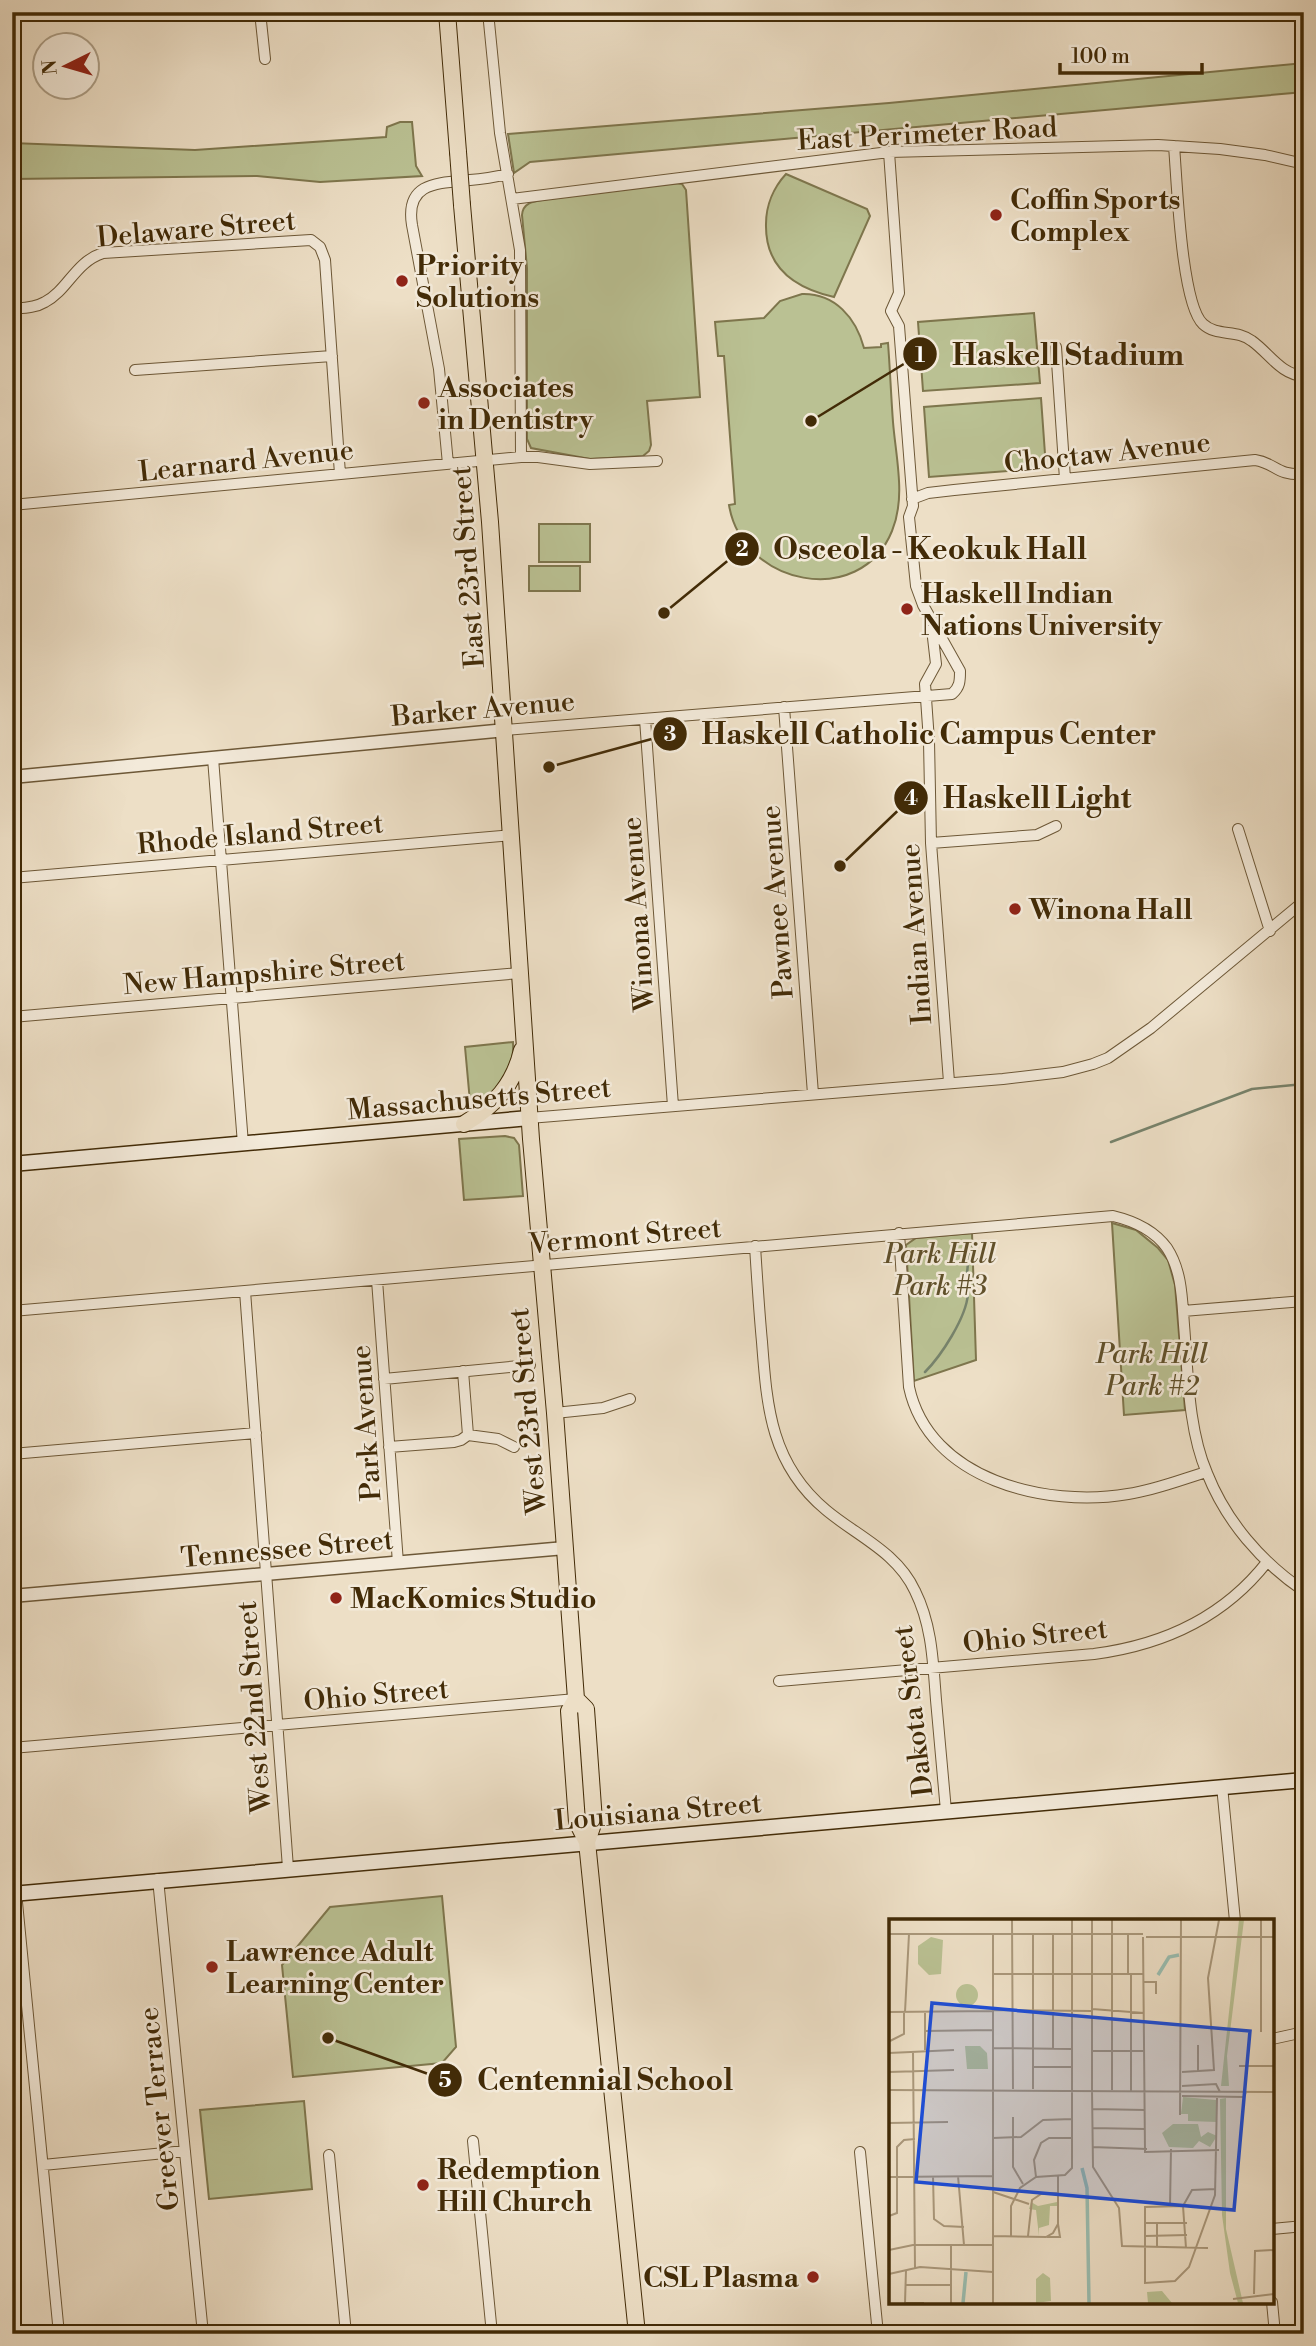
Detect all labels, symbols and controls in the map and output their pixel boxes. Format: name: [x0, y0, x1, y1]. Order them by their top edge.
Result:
north arrow: [32, 32, 102, 102]
scale bar: [1060, 32, 1202, 76]
text: 100 m: [1071, 44, 1130, 70]
text: N: [37, 59, 63, 76]
street label: East Perimeter Road: [796, 110, 1058, 159]
place label: Coffin Sports Complex: [1010, 183, 1181, 250]
street label: Delaware Street: [95, 203, 297, 256]
marker: Coffin Sports Complex: [988, 207, 1004, 223]
place label: Priority Solutions: [416, 249, 539, 316]
marker: Priority Solutions: [394, 273, 410, 289]
callout: Haskell Stadium: [903, 329, 1198, 380]
text: Haskell Stadium: [952, 337, 1184, 375]
text: 1: [915, 343, 925, 369]
place label: Associates in Dentistry: [437, 371, 594, 438]
marker: Associates in Dentistry: [416, 395, 432, 411]
street label: Choctaw Avenue: [1002, 425, 1212, 482]
street label: Learnard Avenue: [137, 433, 355, 490]
street label: East 23rd Street: [444, 464, 493, 669]
callout: Osceola - Keokuk Hall: [724, 523, 1101, 574]
text: Osceola - Keokuk Hall: [773, 531, 1087, 569]
text: 2: [735, 537, 749, 563]
place label: Haskell Indian Nations University: [921, 577, 1163, 644]
marker: Haskell Indian Nations University: [899, 601, 915, 617]
street label: Barker Avenue: [389, 684, 576, 735]
callout: Haskell Catholic Campus Center: [652, 708, 1170, 759]
text: Haskell Catholic Campus Center: [701, 716, 1157, 754]
text: 3: [664, 722, 676, 748]
callout: Haskell Light: [894, 772, 1145, 823]
text: Haskell Light: [943, 780, 1132, 818]
text: 4: [904, 786, 918, 812]
street label: Pawnee Avenue: [753, 804, 802, 1000]
street label: Rhode Island Street: [135, 806, 385, 863]
street label: Winona Avenue: [614, 815, 663, 1013]
street label: Indian Avenue: [893, 842, 940, 1026]
place label: Winona Hall: [1028, 893, 1192, 928]
marker: Winona Hall: [1007, 901, 1023, 917]
street label: New Hampshire Street: [122, 944, 407, 1003]
street label: Massachusetts Street: [346, 1071, 612, 1128]
street label: Vermont Street: [526, 1211, 723, 1262]
park label: Park Hill Park #3: [883, 1237, 996, 1304]
street label: West 23rd Street: [502, 1306, 555, 1516]
park label: Park Hill Park #2: [1095, 1337, 1208, 1404]
street label: Park Avenue: [344, 1344, 389, 1502]
street label: Tennessee Street: [179, 1523, 395, 1576]
place label: MacKomics Studio: [350, 1582, 596, 1617]
marker: MacKomics Studio: [328, 1590, 344, 1606]
street label: West 22nd Street: [230, 1600, 279, 1815]
street label: Ohio Street: [961, 1611, 1109, 1661]
street label: Dakota Street: [886, 1623, 941, 1798]
street label: Ohio Street: [302, 1672, 450, 1719]
street label: Louisiana Street: [553, 1786, 763, 1839]
inset map: [889, 1919, 1274, 2304]
place label: Lawrence Adult Learning Center: [226, 1935, 444, 2002]
marker: Lawrence Adult Learning Center: [204, 1959, 220, 1975]
street label: Greever Terrace: [131, 2005, 188, 2212]
callout: Centennial School: [428, 2054, 747, 2105]
text: Centennial School: [477, 2062, 733, 2100]
text: 5: [438, 2068, 452, 2094]
place label: Redemption Hill Church: [437, 2153, 600, 2220]
marker: Redemption Hill Church: [415, 2177, 431, 2193]
place label: CSL Plasma: [643, 2261, 800, 2296]
marker: CSL Plasma: [805, 2269, 821, 2285]

